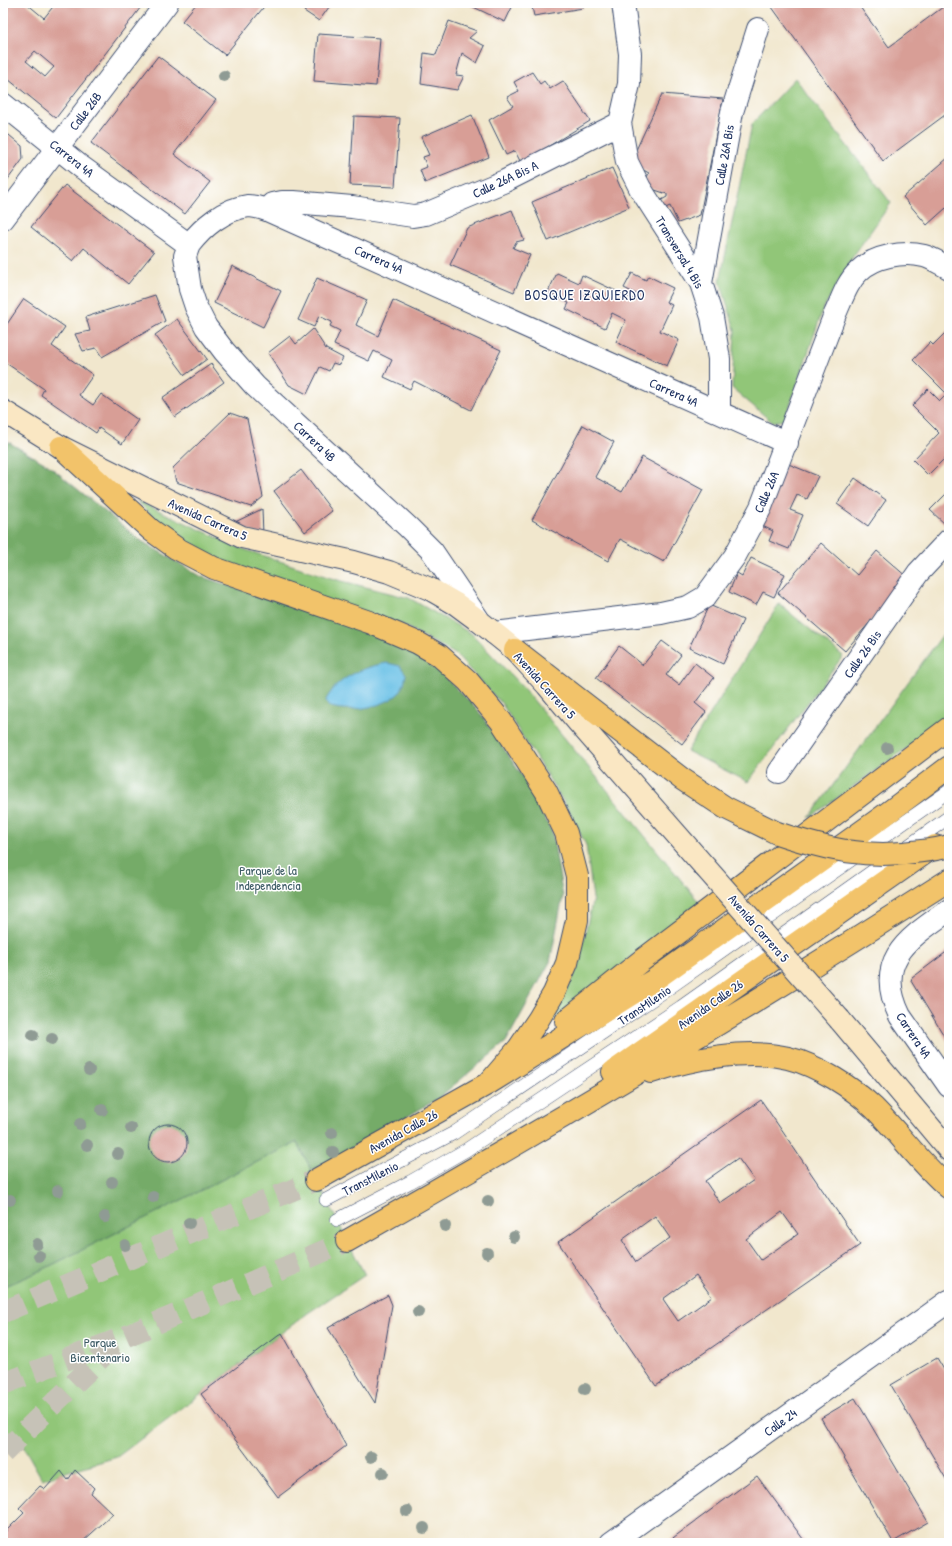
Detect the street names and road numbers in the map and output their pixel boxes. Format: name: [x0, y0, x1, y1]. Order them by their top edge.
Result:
street label: Calle 26B: [65, 88, 106, 134]
street label: Calle 26A Bis: [710, 123, 738, 187]
street label: Carrera 4A: [46, 135, 98, 181]
street label: Calle 26A Bis A: [469, 156, 541, 202]
street label: Transversal 4 Bis: [651, 212, 709, 292]
street label: Carrera 4A: [352, 240, 407, 278]
street label: Carrera 4A: [647, 373, 702, 411]
street label: Carrera 4B: [290, 417, 340, 466]
street label: Calle 26A: [749, 468, 783, 516]
street label: Avenida Carrera 5: [166, 494, 251, 545]
street label: Calle 26 Bis: [839, 626, 885, 682]
street label: Avenida Carrera 5: [510, 648, 580, 723]
street label: Avenida Carrera 5: [724, 890, 794, 966]
street label: Avenida Calle 26: [674, 975, 746, 1033]
street label: TransMilenio: [614, 981, 674, 1029]
street label: Carrera 4A: [892, 1009, 936, 1062]
street label: Avenida Calle 26: [365, 1105, 441, 1157]
street label: TransMilenio: [339, 1156, 401, 1200]
street label: Calle 24: [760, 1404, 800, 1440]

